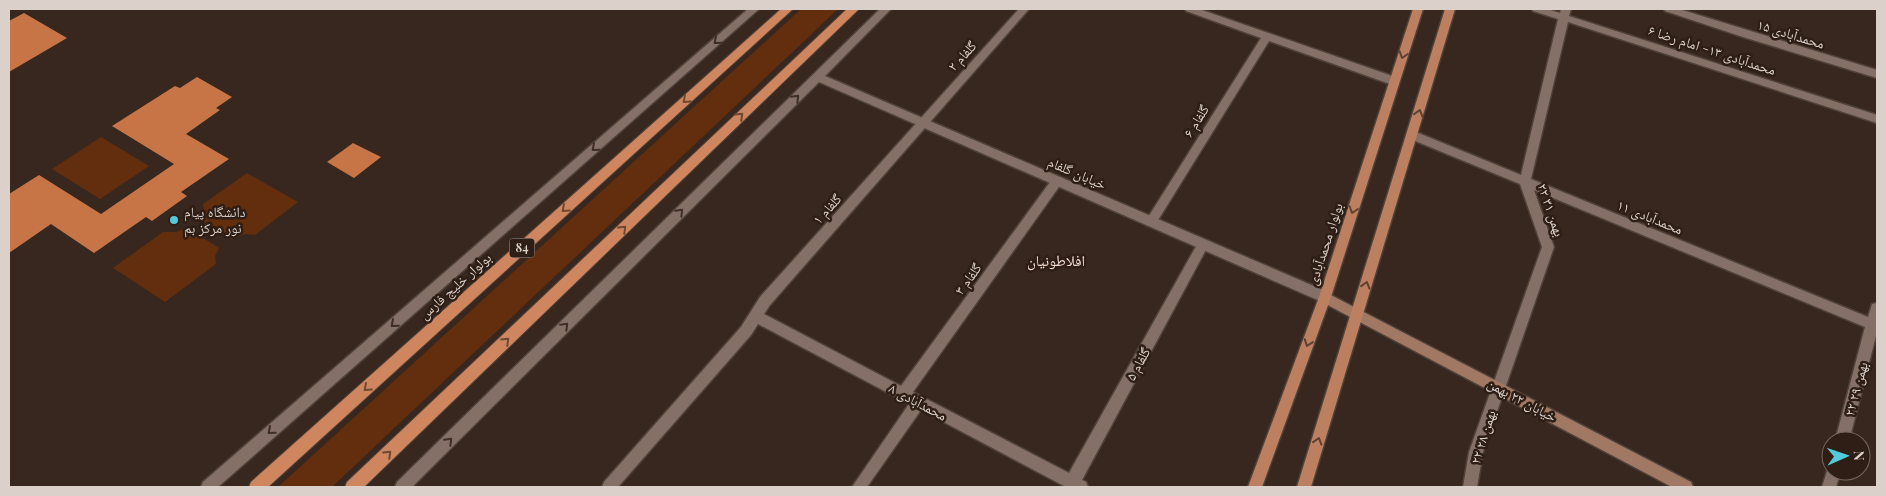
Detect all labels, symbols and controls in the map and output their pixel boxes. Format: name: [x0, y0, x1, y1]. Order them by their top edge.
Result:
street label: محمدآبادی ۱۵: [1755, 14, 1827, 53]
street label: محمدآبادی ۱۳- امام رضا ۶: [1646, 20, 1778, 80]
one-way arrow: [713, 35, 722, 44]
street label: گلفام ۲: [943, 36, 981, 76]
one-way arrow: [1399, 50, 1409, 59]
one-way arrow: [682, 94, 691, 103]
one-way arrow: [790, 95, 799, 104]
street label: گلفام ۶: [1178, 101, 1214, 141]
one-way arrow: [1413, 109, 1423, 118]
one-way arrow: [735, 113, 744, 122]
one-way arrow: [591, 142, 600, 151]
street label: خیابان گلفام: [1045, 152, 1109, 194]
street label: ۲۲ بهمن ۳۱: [1533, 181, 1570, 239]
street label: گلفام ۱: [808, 189, 846, 229]
street label: محمدآبادی ۱۱: [1614, 195, 1686, 238]
street label: بولوار محمدآبادی: [1302, 200, 1347, 287]
place label: دانشگاه پیام نور مرکز بم: [184, 202, 246, 238]
one-way arrow: [562, 203, 571, 212]
one-way arrow: [1349, 205, 1359, 214]
one-way arrow: [675, 209, 684, 218]
marker: دانشگاه پیام نور مرکز بم: [168, 214, 180, 226]
one-way arrow: [617, 226, 626, 235]
road number: 84: [510, 238, 534, 258]
street label: بولوار خلیج فارس: [414, 248, 496, 324]
district label: افلاطونیان: [1027, 250, 1085, 271]
street label: گلفام ۳: [950, 259, 986, 299]
one-way arrow: [1360, 282, 1370, 290]
one-way arrow: [390, 319, 399, 328]
one-way arrow: [559, 323, 568, 332]
one-way arrow: [500, 338, 509, 347]
one-way arrow: [1304, 338, 1314, 347]
street label: گلفام ۵: [1121, 344, 1155, 384]
street label: ۲۲ بهمن ۲۹: [1839, 360, 1872, 418]
street label: خیابان ۲۲ بهمن: [1484, 373, 1560, 426]
street label: محمدآبادی ۸: [886, 378, 951, 425]
one-way arrow: [363, 382, 372, 391]
street label: ۲۲ بهمن ۲۸: [1465, 408, 1500, 466]
one-way arrow: [268, 426, 277, 435]
north arrow: [1821, 431, 1871, 481]
one-way arrow: [1313, 437, 1323, 445]
one-way arrow: [444, 438, 453, 447]
one-way arrow: [383, 450, 392, 459]
text: N: [1850, 450, 1869, 461]

